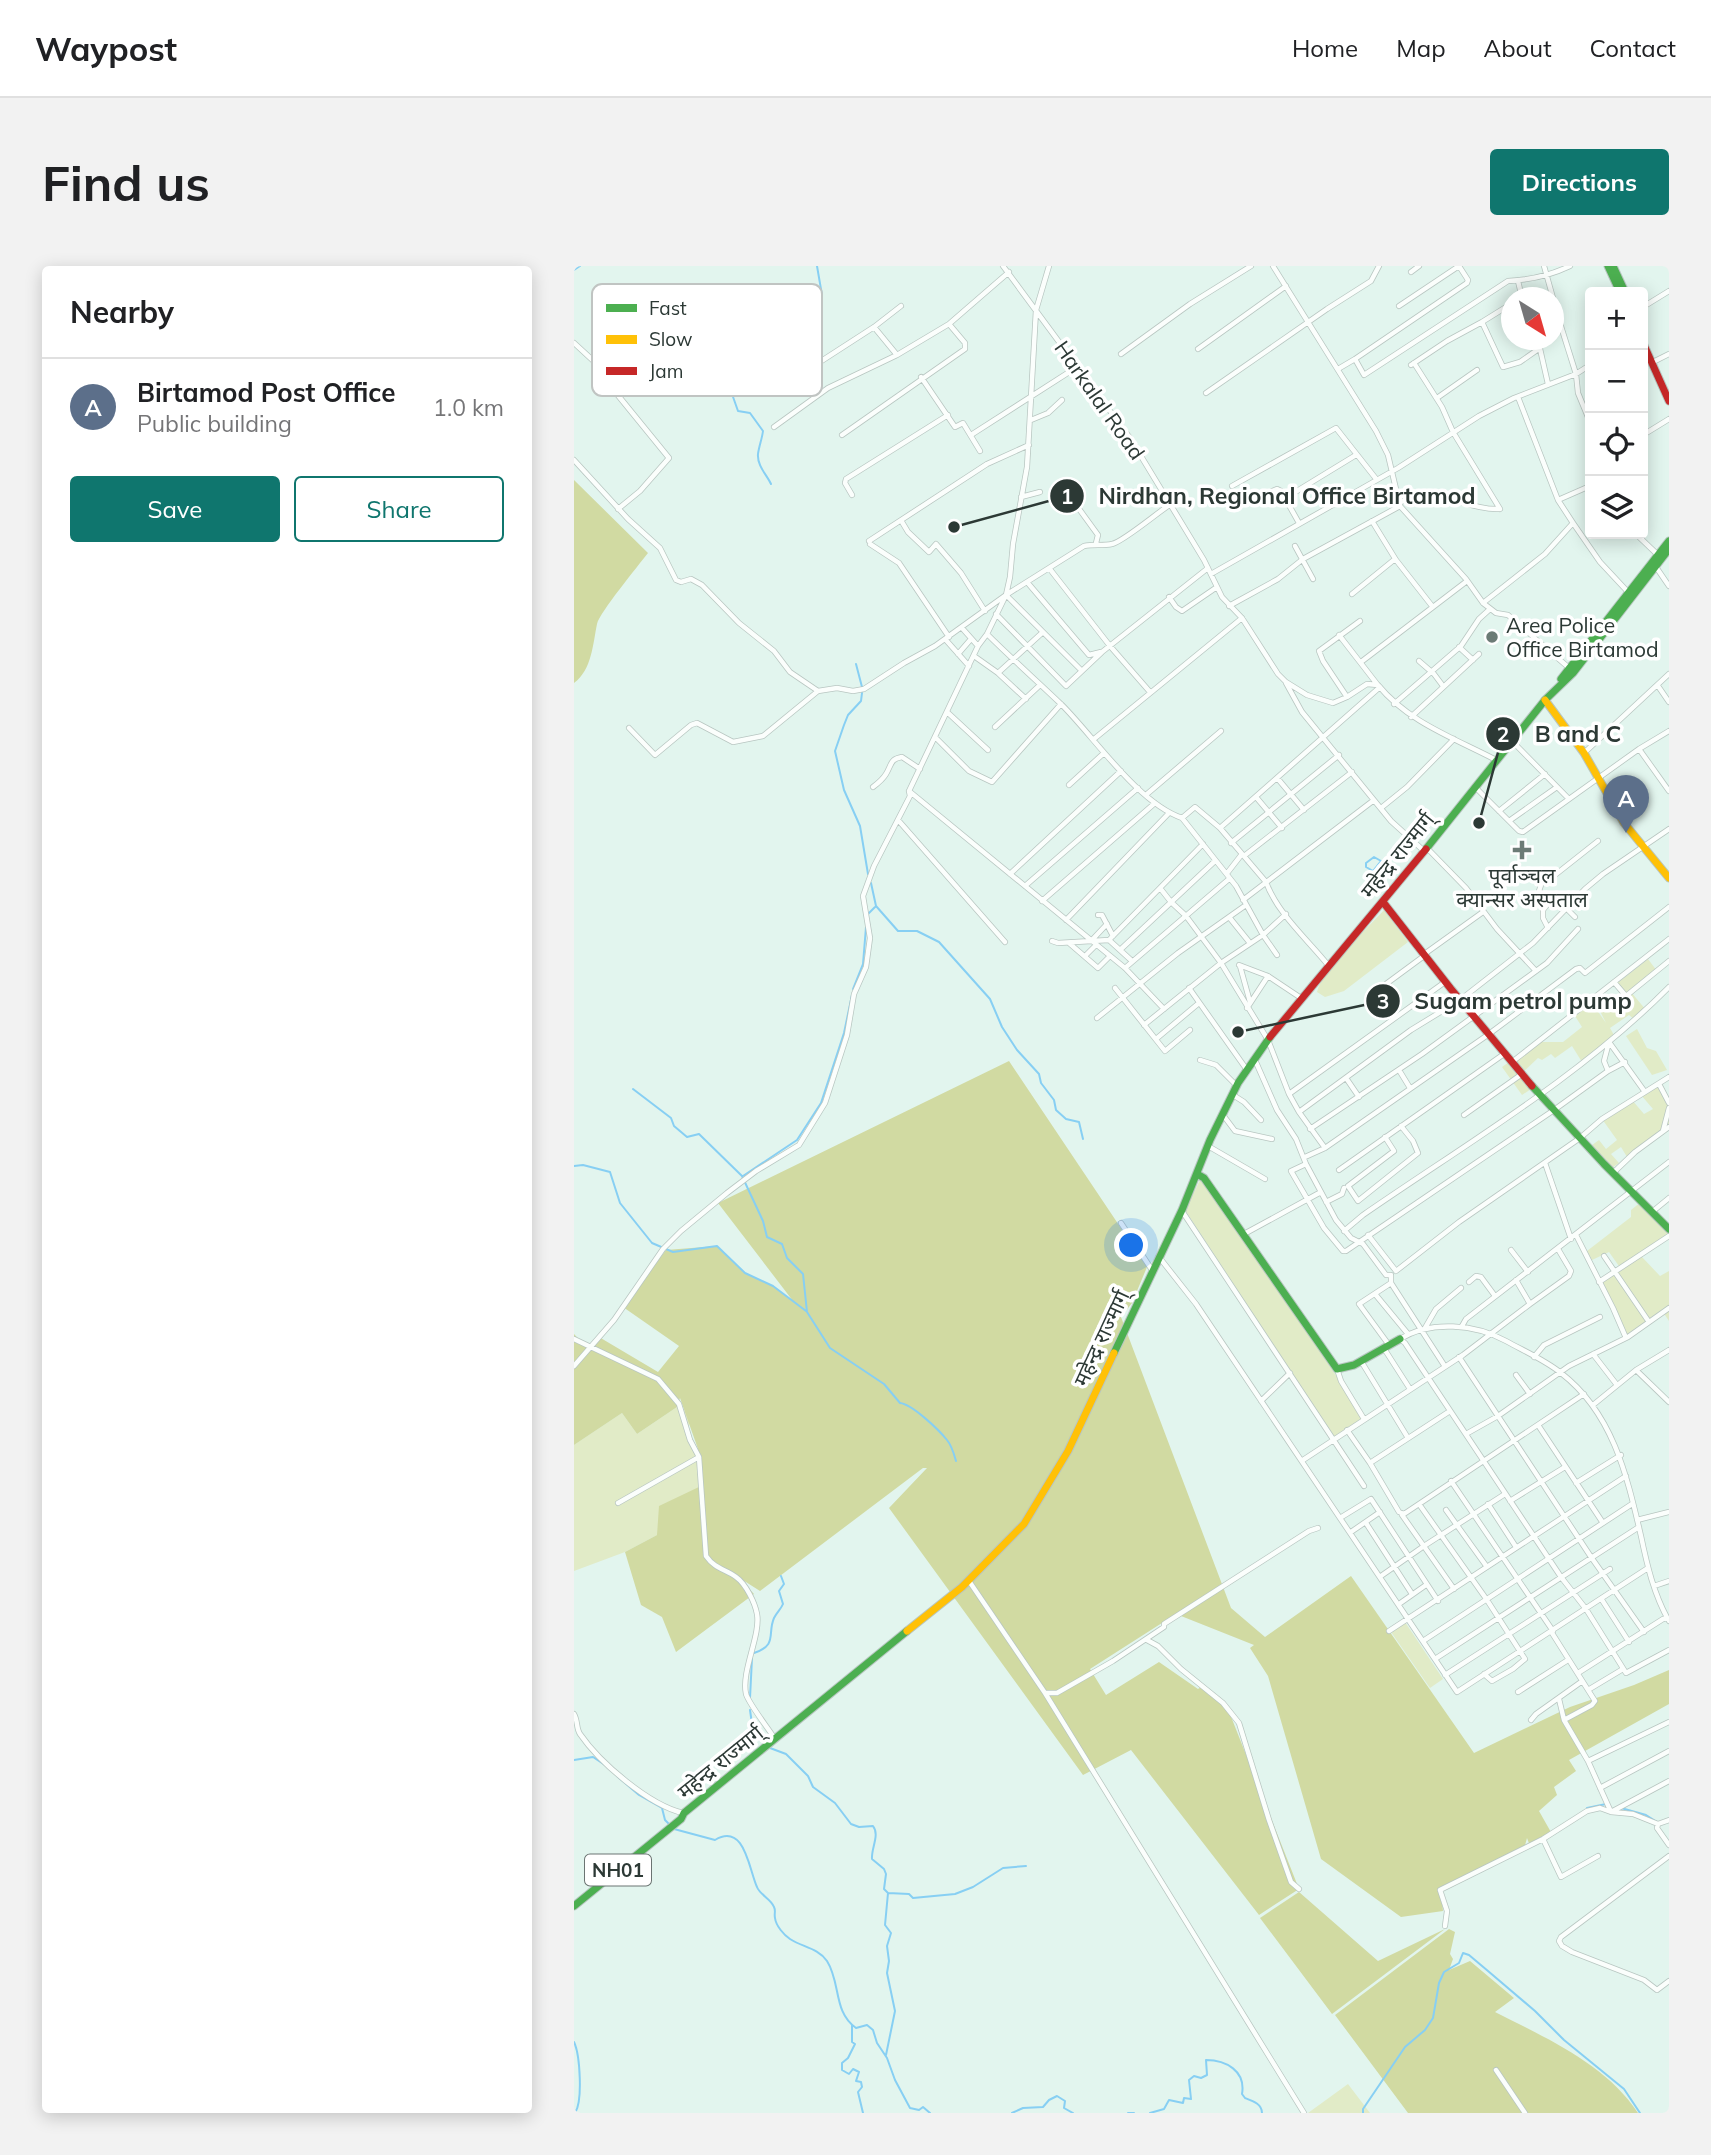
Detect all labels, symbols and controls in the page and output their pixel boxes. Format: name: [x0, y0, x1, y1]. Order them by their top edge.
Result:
text: Waypost: [35, 28, 177, 69]
text: Home: [1292, 33, 1358, 63]
text: Map: [1396, 33, 1446, 63]
text: About: [1484, 33, 1552, 63]
text: Contact: [1590, 33, 1676, 63]
button: Directions: [1490, 149, 1669, 215]
text: Find us: [42, 152, 210, 213]
legend: [592, 284, 822, 396]
north arrow: [1501, 287, 1564, 350]
map controls: [1585, 287, 1648, 539]
button: +: [1585, 287, 1648, 350]
text: Nearby: [70, 293, 174, 331]
text: Fast: [649, 296, 687, 320]
text: Slow: [649, 327, 693, 351]
street label: Harkalal Road: [1049, 336, 1151, 464]
button: −: [1585, 350, 1648, 413]
text: Jam: [649, 359, 683, 383]
text: Birtamod Post Office: [137, 376, 395, 409]
text: A: [84, 393, 102, 422]
text: 1.0 km: [433, 393, 504, 422]
text: Public building: [137, 409, 292, 438]
button: locate: [1585, 413, 1648, 476]
callout: Nirdhan, Regional Office Birtamod: [1050, 474, 1490, 518]
button: Save: [70, 476, 280, 542]
button: Share: [294, 476, 504, 542]
button: layers: [1585, 476, 1648, 539]
text: Nirdhan, Regional Office Birtamod: [1098, 481, 1476, 510]
text: 1: [1061, 483, 1073, 509]
place label: Area Police Office Birtamod: [1506, 612, 1659, 662]
marker: Area Police Office Birtamod: [1484, 629, 1500, 645]
callout: B and C: [1485, 712, 1635, 756]
text: B and C: [1535, 719, 1621, 748]
text: 2: [1497, 721, 1509, 747]
pin: A: [1603, 775, 1649, 833]
street label: महेन्द्र राज्मार्ग्: [1355, 805, 1442, 904]
marker: पूर्वाञ्चल क्यान्सर अस्पताल: [1512, 840, 1532, 860]
place label: पूर्वाञ्चल क्यान्सर अस्पताल: [1456, 862, 1589, 912]
callout: Sugam petrol pump: [1365, 979, 1645, 1023]
text: Sugam petrol pump: [1414, 986, 1632, 1015]
text: 3: [1377, 988, 1389, 1014]
your location: [1114, 1228, 1148, 1262]
street label: महेन्द्र राज्मार्ग्: [1068, 1283, 1137, 1390]
street label: महेन्द्र राज्मार्ग्: [672, 1718, 771, 1805]
road number: NH01: [585, 1854, 651, 1886]

